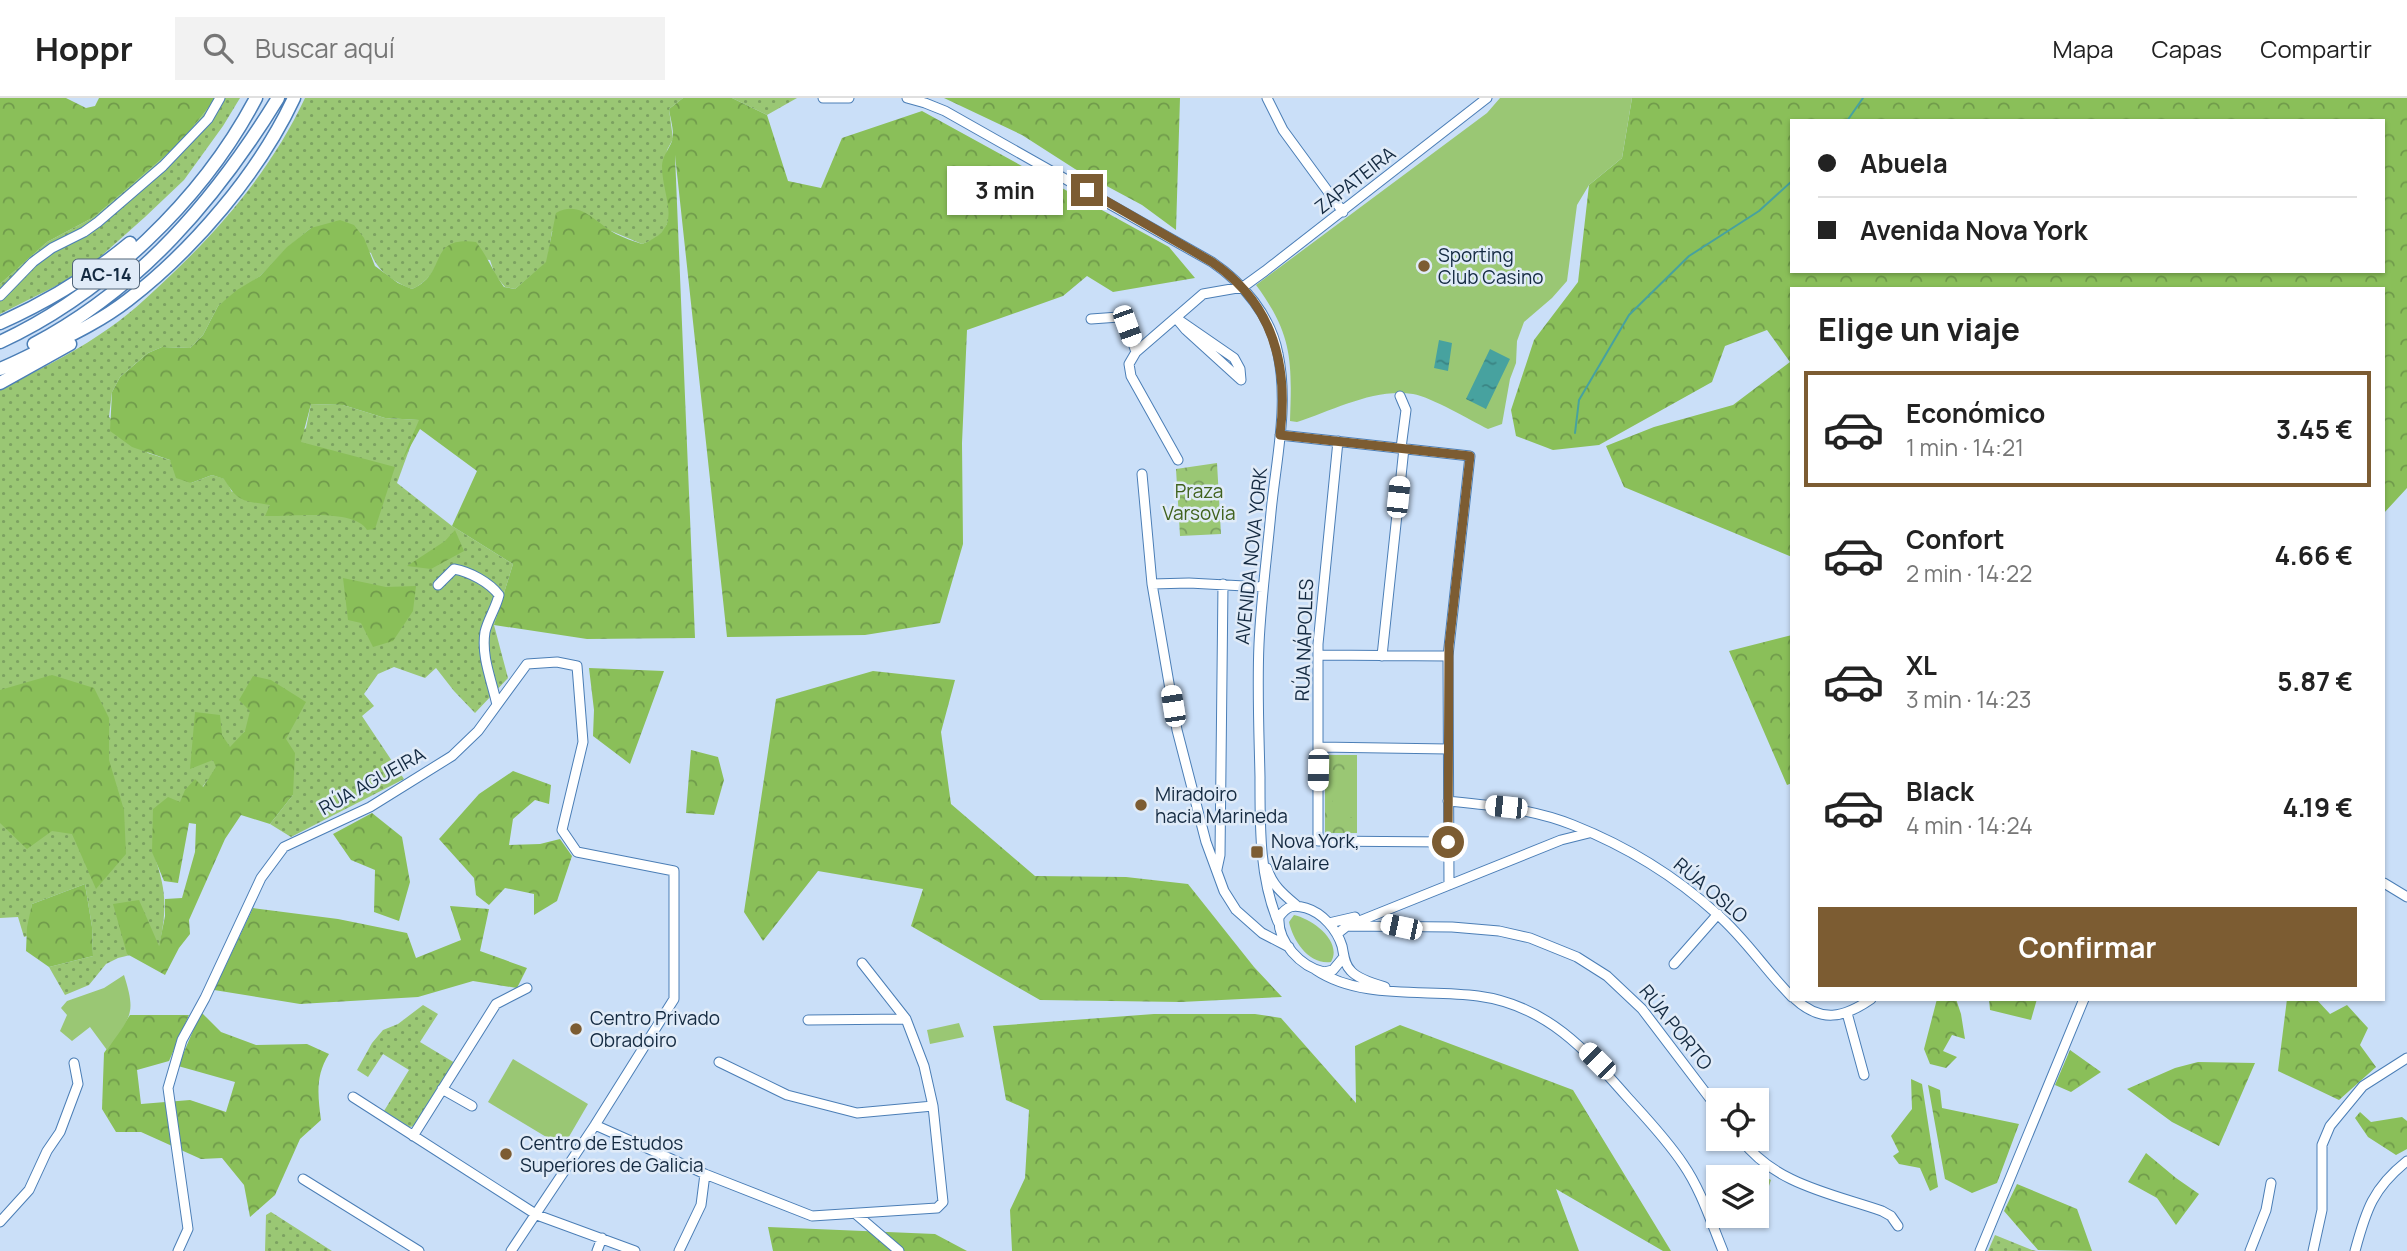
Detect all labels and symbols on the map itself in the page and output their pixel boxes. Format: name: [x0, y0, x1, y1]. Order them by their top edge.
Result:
street label: ZAPATEIRA: [1309, 140, 1401, 220]
callout: 3 min: [947, 166, 1062, 214]
route end: [1071, 174, 1103, 206]
place label: Sporting Club Casino: [1438, 242, 1543, 290]
marker: Sporting Club Casino: [1416, 258, 1432, 274]
road number: AC-14: [73, 260, 139, 288]
car: [1110, 303, 1145, 349]
street label: AVENIDA NOVA YORK: [1229, 466, 1273, 646]
car: [1386, 475, 1411, 519]
park label: Praza Varsovia: [1162, 478, 1236, 526]
street label: RÚA NÁPOLES: [1289, 578, 1319, 702]
car: [1160, 684, 1187, 728]
street label: RÚA AGUEIRA: [314, 741, 430, 821]
car: [1308, 749, 1329, 791]
place label: Miradoiro hacia Marineda: [1155, 781, 1288, 829]
car: [1485, 794, 1528, 820]
marker: Miradoiro hacia Marineda: [1133, 797, 1149, 813]
route start: [1432, 826, 1464, 858]
place label: Nova York, Valaire: [1271, 828, 1360, 876]
marker: Nova York, Valaire: [1249, 844, 1265, 860]
street label: RÚA OSLO: [1669, 851, 1754, 929]
car: [1379, 912, 1424, 942]
street label: RÚA PORTO: [1634, 979, 1719, 1075]
place label: Centro Privado Obradoiro: [590, 1005, 720, 1053]
marker: Centro Privado Obradoiro: [568, 1021, 584, 1037]
car: [1575, 1039, 1620, 1083]
place label: Centro de Estudos Superiores de Galicia: [520, 1130, 704, 1178]
marker: Centro de Estudos Superiores de Galicia: [498, 1146, 514, 1162]

